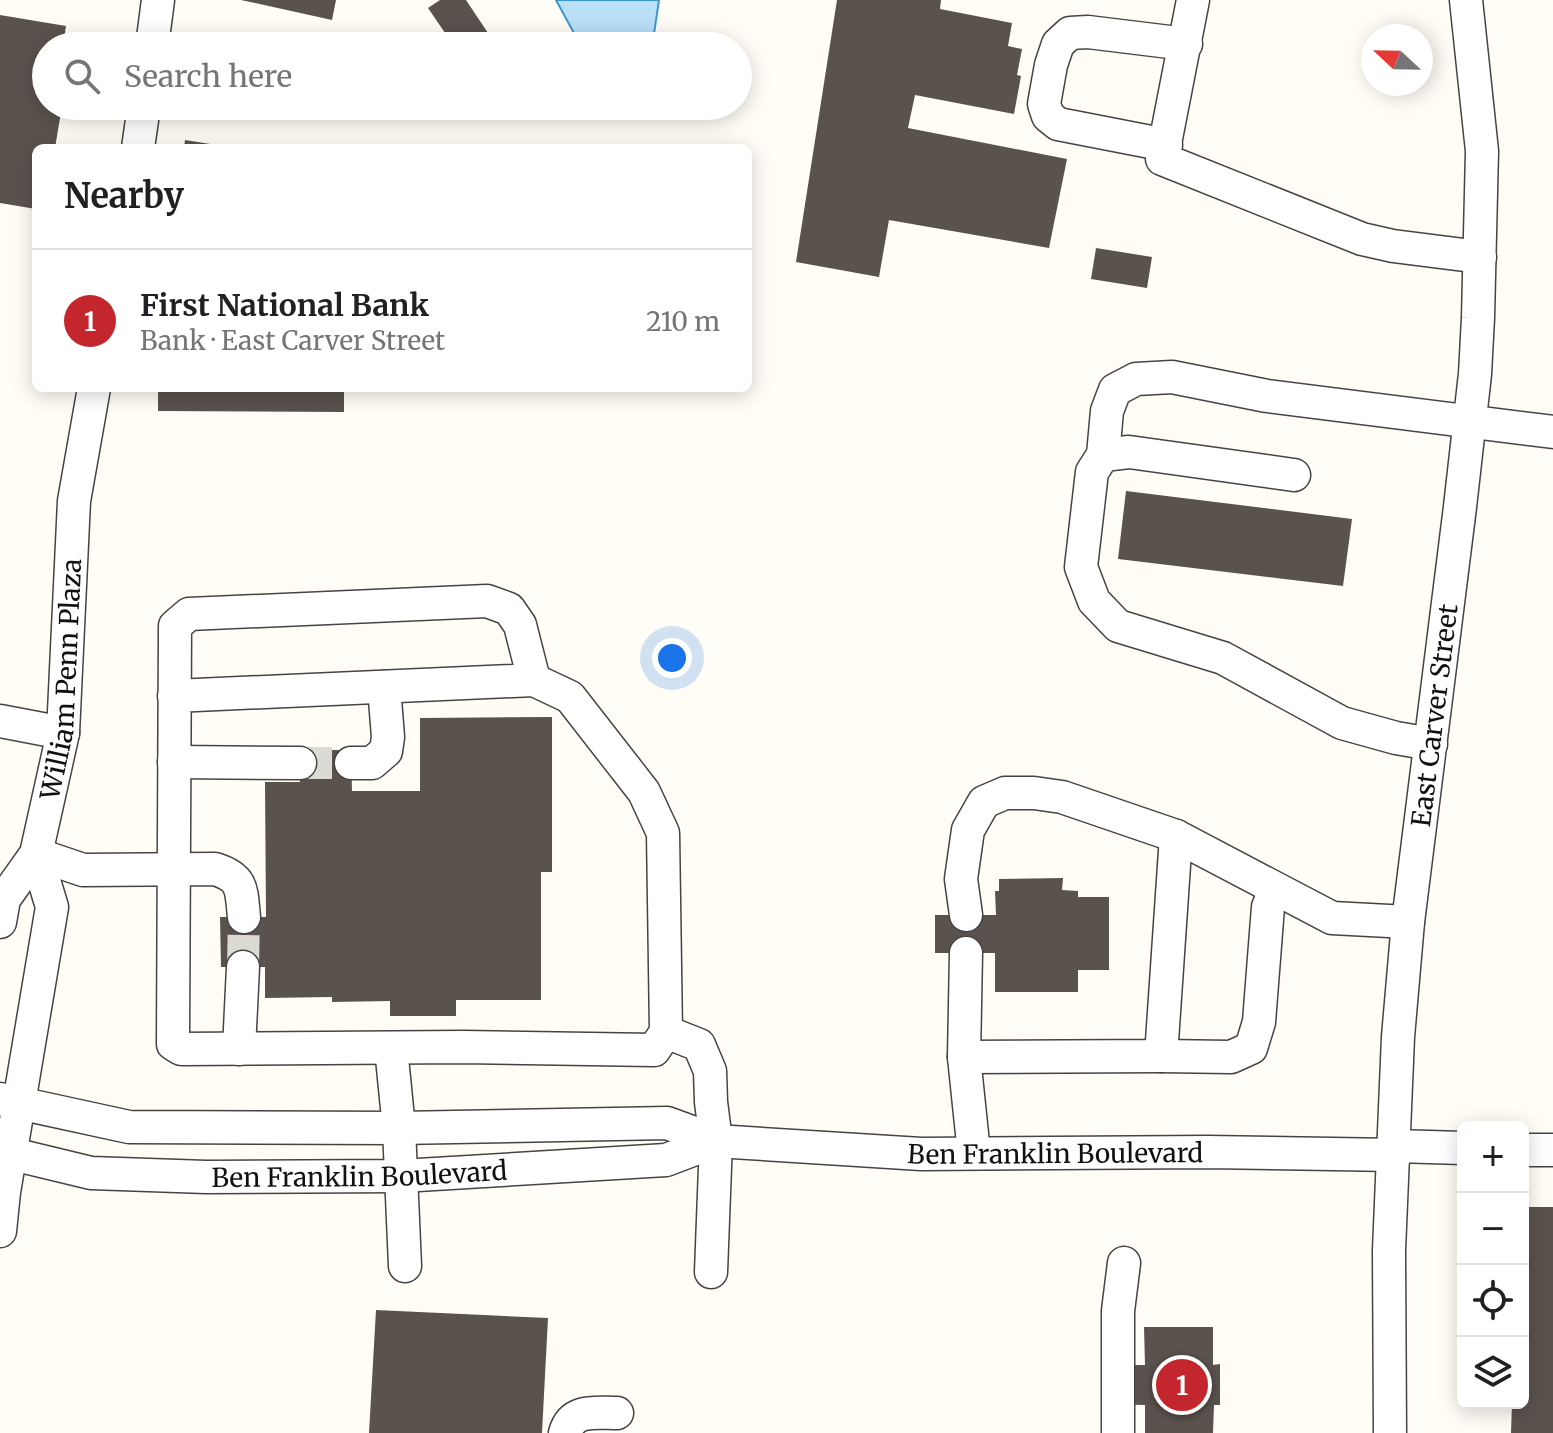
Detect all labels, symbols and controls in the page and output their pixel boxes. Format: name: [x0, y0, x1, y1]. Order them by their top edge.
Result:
north arrow: [1361, 24, 1433, 96]
search box: [32, 32, 752, 120]
icon: search: [60, 54, 104, 98]
text: Search here: [124, 57, 292, 95]
text: Nearby: [64, 175, 184, 217]
text: First National Bank: [140, 286, 429, 324]
text: 1: [84, 305, 96, 338]
text: 210 m: [646, 305, 720, 338]
text: Bank · East Carver Street: [140, 324, 445, 357]
street label: William Penn Plaza: [32, 558, 88, 804]
street label: East Carver Street: [1404, 602, 1464, 829]
your location: [652, 638, 692, 678]
map controls: [1457, 1121, 1529, 1409]
button: +: [1457, 1121, 1529, 1193]
street label: Ben Franklin Boulevard: [906, 1136, 1204, 1171]
street label: Ben Franklin Boulevard: [211, 1153, 508, 1193]
button: −: [1457, 1193, 1529, 1265]
button: locate: [1457, 1265, 1529, 1337]
button: layers: [1457, 1337, 1529, 1409]
pin: 1: [1156, 1355, 1208, 1415]

